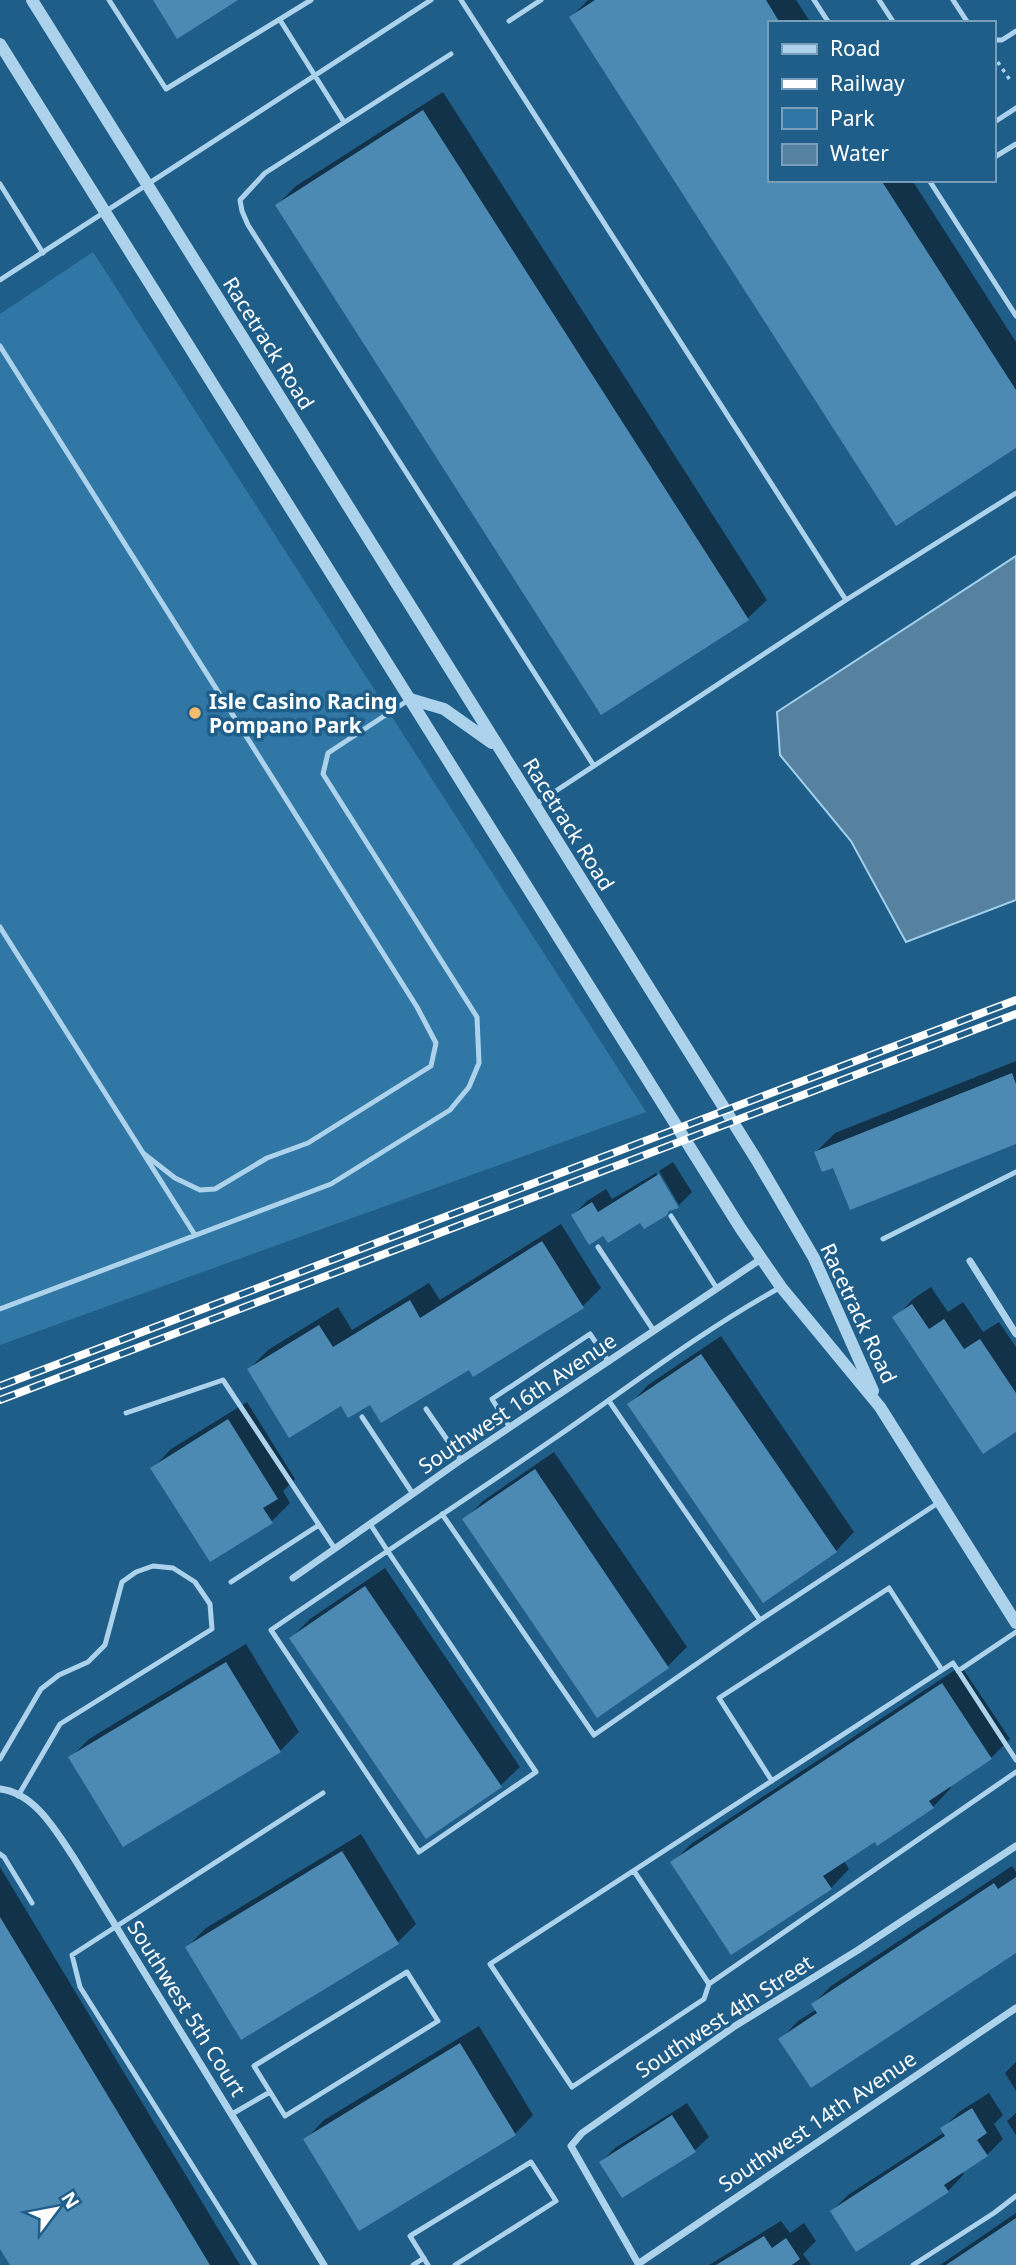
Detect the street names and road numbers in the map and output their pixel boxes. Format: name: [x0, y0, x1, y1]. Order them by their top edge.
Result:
street label: Racetrack Road: [217, 271, 321, 415]
street label: Racetrack Road: [517, 752, 621, 896]
street label: Racetrack Road: [814, 1238, 904, 1388]
street label: Southwest 16th Avenue: [413, 1326, 621, 1480]
street label: Southwest 5th Court: [121, 1915, 253, 2102]
street label: Southwest 4th Street: [630, 1948, 818, 2084]
street label: Southwest 14th Avenue: [713, 2044, 921, 2198]

